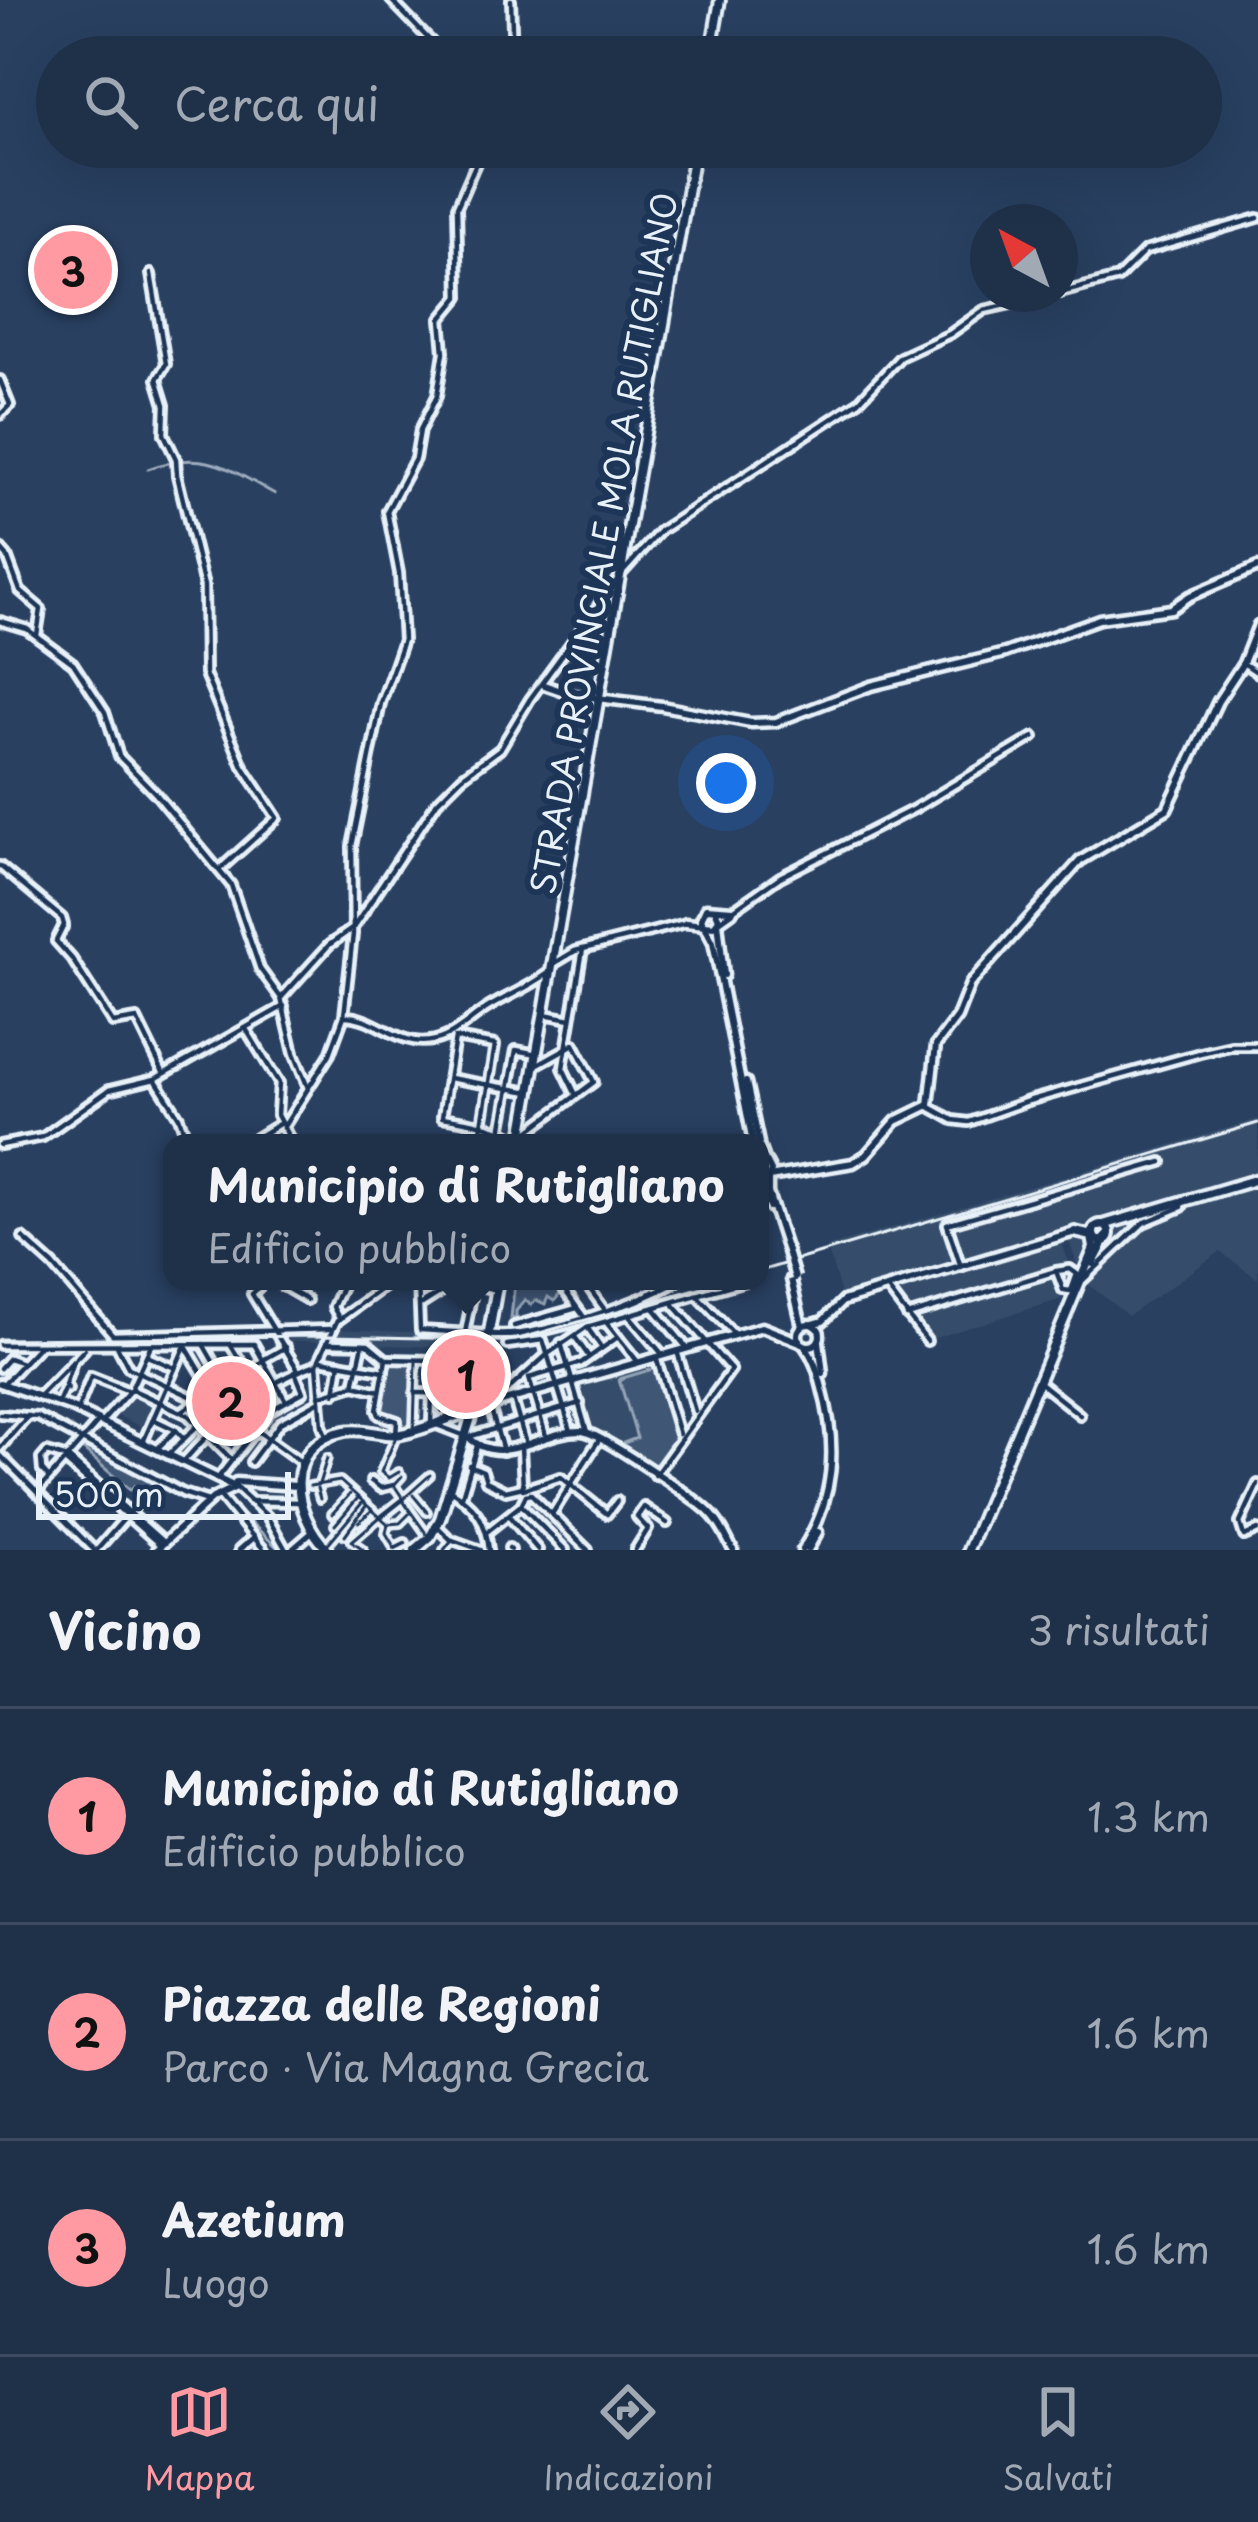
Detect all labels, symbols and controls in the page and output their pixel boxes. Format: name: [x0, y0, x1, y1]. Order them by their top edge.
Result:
search box: [36, 36, 1222, 168]
text: Cerca qui: [174, 68, 379, 136]
icon: search: [78, 69, 144, 135]
street label: STRADA PROVINCIALE MOLA RUTIGLIANO: [516, 188, 688, 898]
north arrow: [970, 204, 1078, 312]
pin: 3: [34, 225, 112, 315]
your location: [696, 753, 756, 813]
popup: [163, 1134, 769, 1290]
text: Municipio di Rutigliano: [207, 1149, 725, 1217]
text: Edificio pubblico: [207, 1217, 511, 1276]
pin: 1: [427, 1329, 505, 1419]
pin: 2: [192, 1356, 270, 1446]
scale bar: [36, 1466, 291, 1519]
text: 500 m: [54, 1468, 164, 1518]
text: Vicino: [48, 1590, 201, 1667]
text: 3 risultati: [1027, 1599, 1210, 1658]
text: Municipio di Rutigliano: [162, 1752, 679, 1820]
text: 1: [78, 1786, 96, 1845]
text: 1.3 km: [1087, 1786, 1210, 1845]
text: Edificio pubblico: [162, 1820, 466, 1879]
text: Piazza delle Regioni: [162, 1968, 601, 2036]
text: 2: [73, 2002, 101, 2061]
text: 1.6 km: [1087, 2002, 1210, 2061]
text: Parco · Via Magna Grecia: [162, 2036, 649, 2095]
text: Azetium: [162, 2184, 346, 2252]
text: 3: [74, 2218, 100, 2277]
text: 1.6 km: [1087, 2218, 1210, 2277]
text: Luogo: [162, 2252, 270, 2311]
tab: Mappa: [145, 2379, 254, 2501]
tab: Indicazioni: [543, 2379, 714, 2501]
tab: Salvati: [1003, 2379, 1113, 2501]

